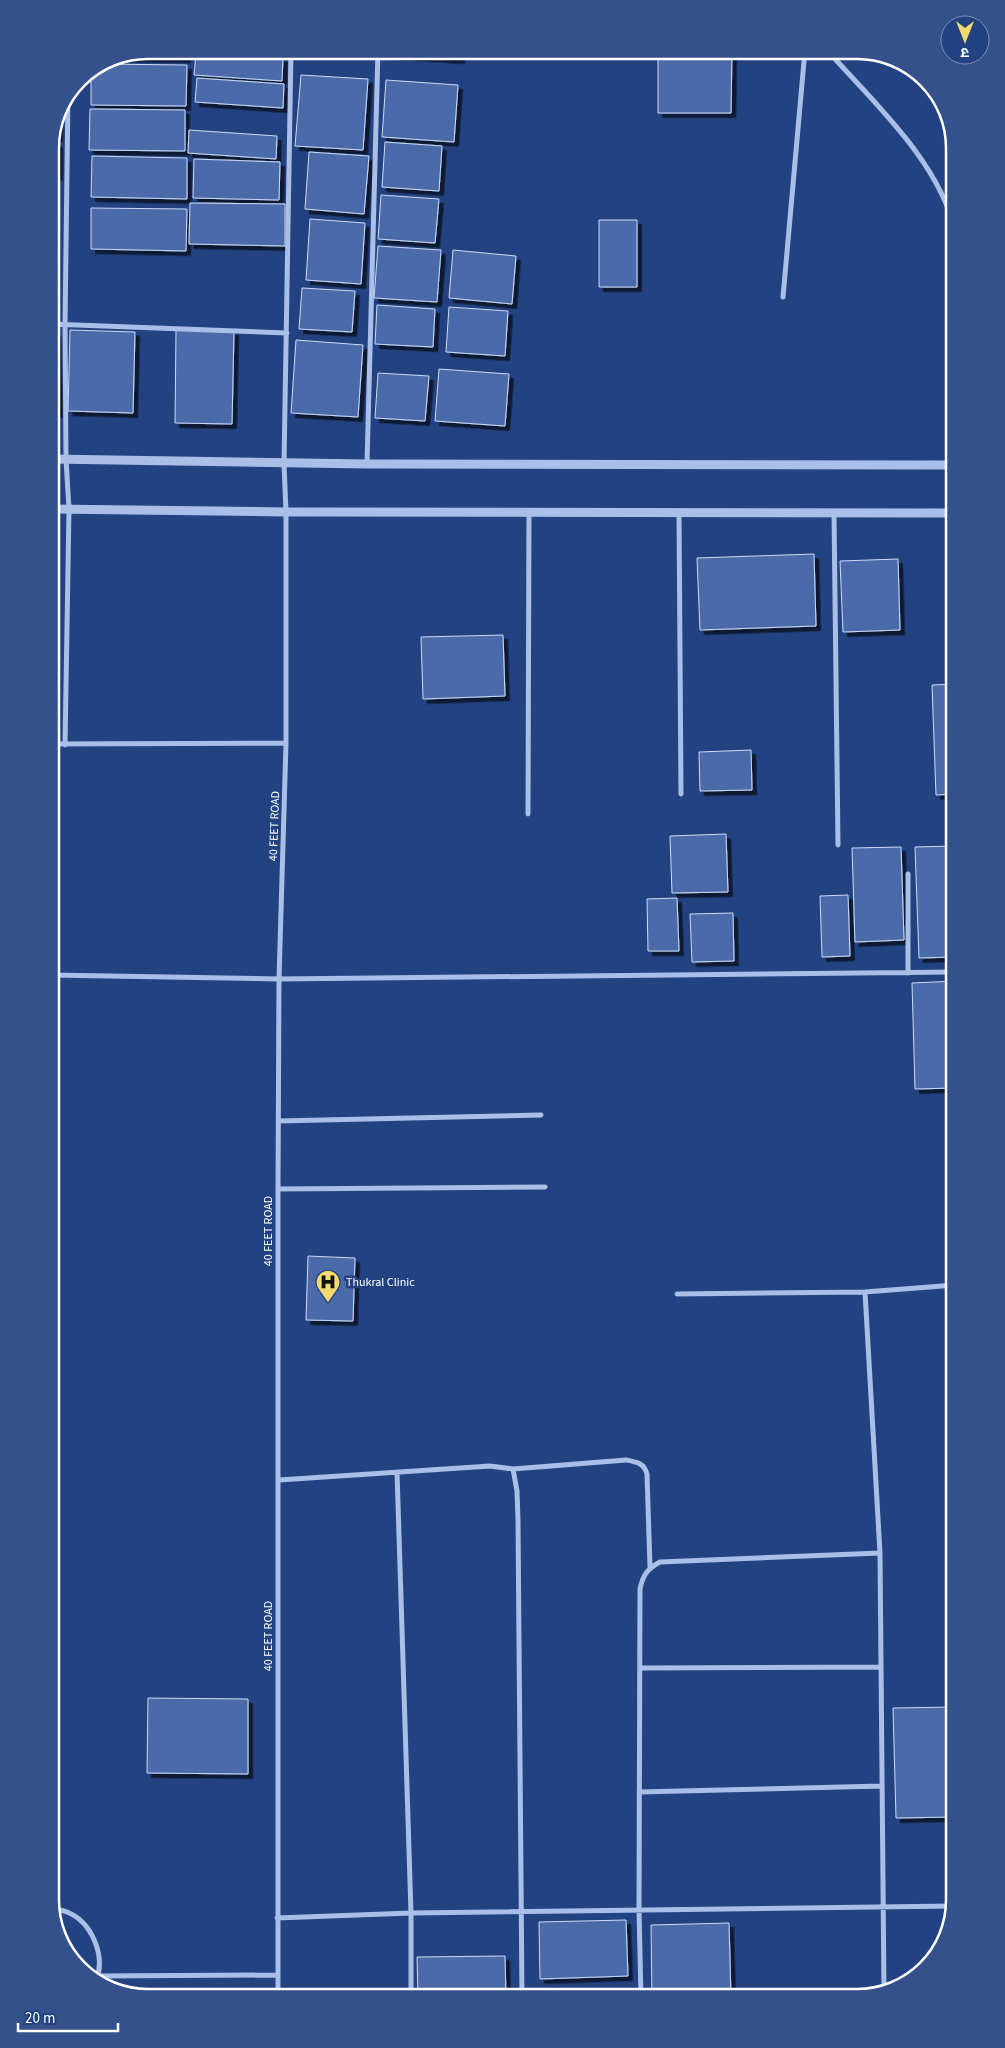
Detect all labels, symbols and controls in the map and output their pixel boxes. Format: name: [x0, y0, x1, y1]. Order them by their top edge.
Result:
north arrow: [940, 15, 990, 65]
text: उ: [960, 42, 969, 62]
street label: 40 FEET ROAD: [265, 791, 284, 861]
street label: 40 FEET ROAD: [260, 1196, 277, 1266]
hospital icon: Thukral Clinic: [315, 1269, 341, 1303]
place label: Thukral Clinic: [346, 1274, 415, 1291]
street label: 40 FEET ROAD: [260, 1601, 277, 1671]
scale bar: [18, 2000, 118, 2032]
text: 20 m: [25, 2008, 55, 2029]

